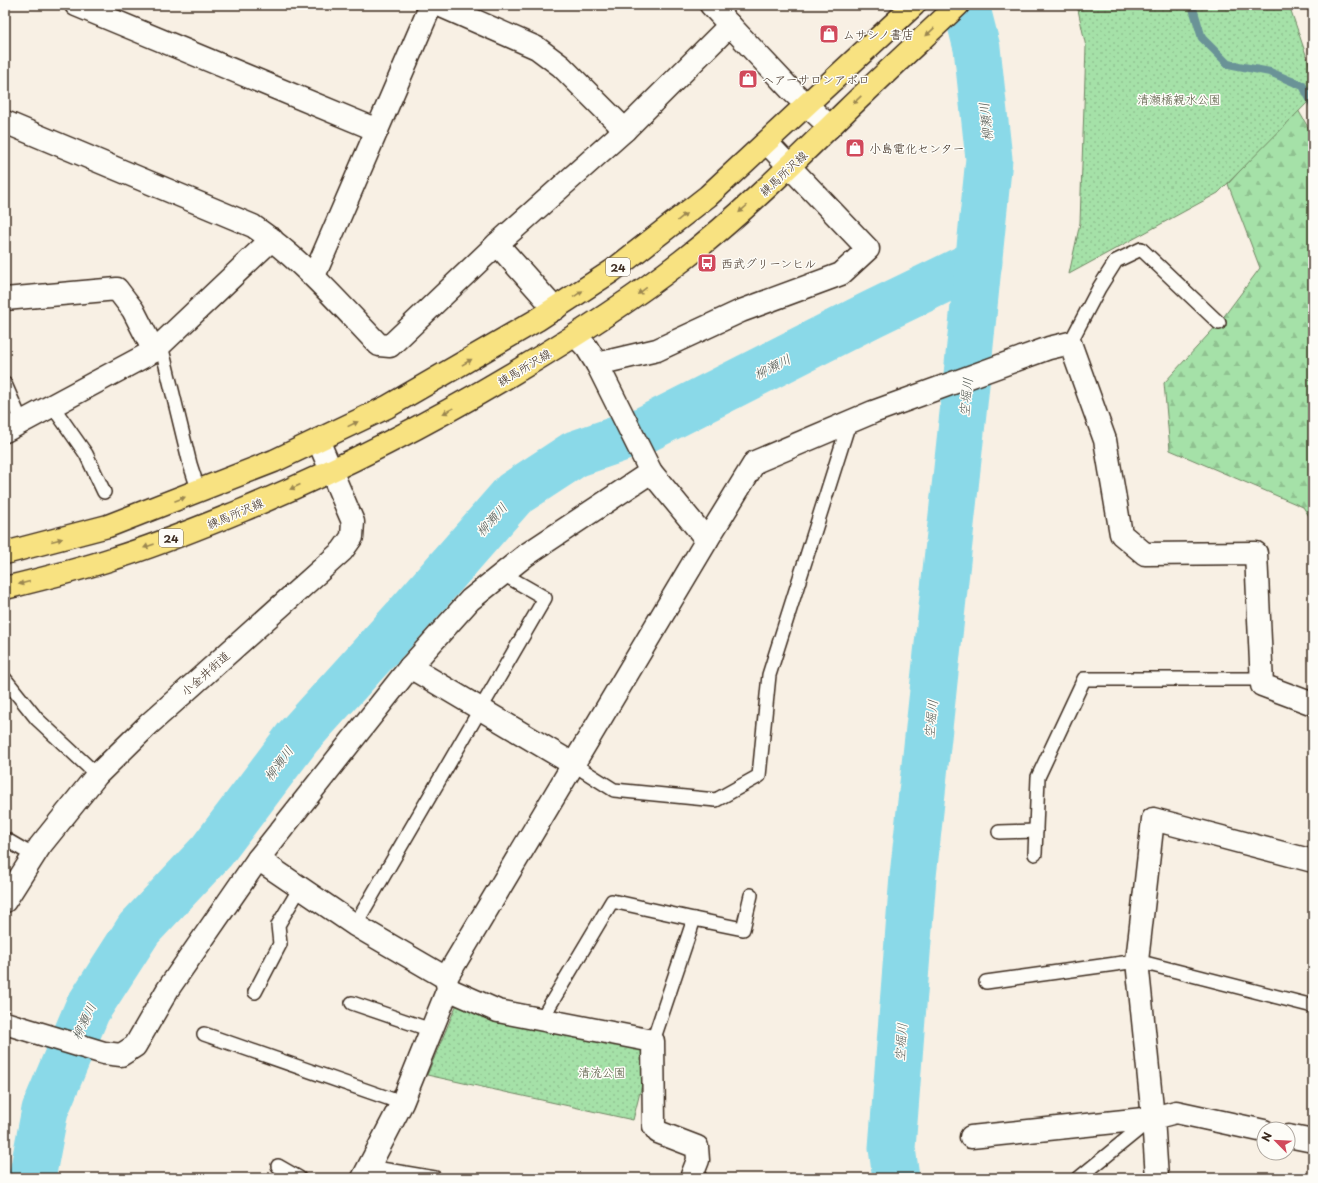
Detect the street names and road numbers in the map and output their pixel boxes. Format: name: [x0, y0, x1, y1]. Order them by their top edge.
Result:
street label: 練馬所沢線: [755, 146, 811, 200]
road number: 24: [606, 258, 630, 276]
street label: 練馬所沢線: [494, 344, 554, 390]
street label: 練馬所沢線: [204, 493, 266, 533]
road number: 24: [159, 529, 183, 547]
street label: 小金井街道: [177, 646, 233, 700]

